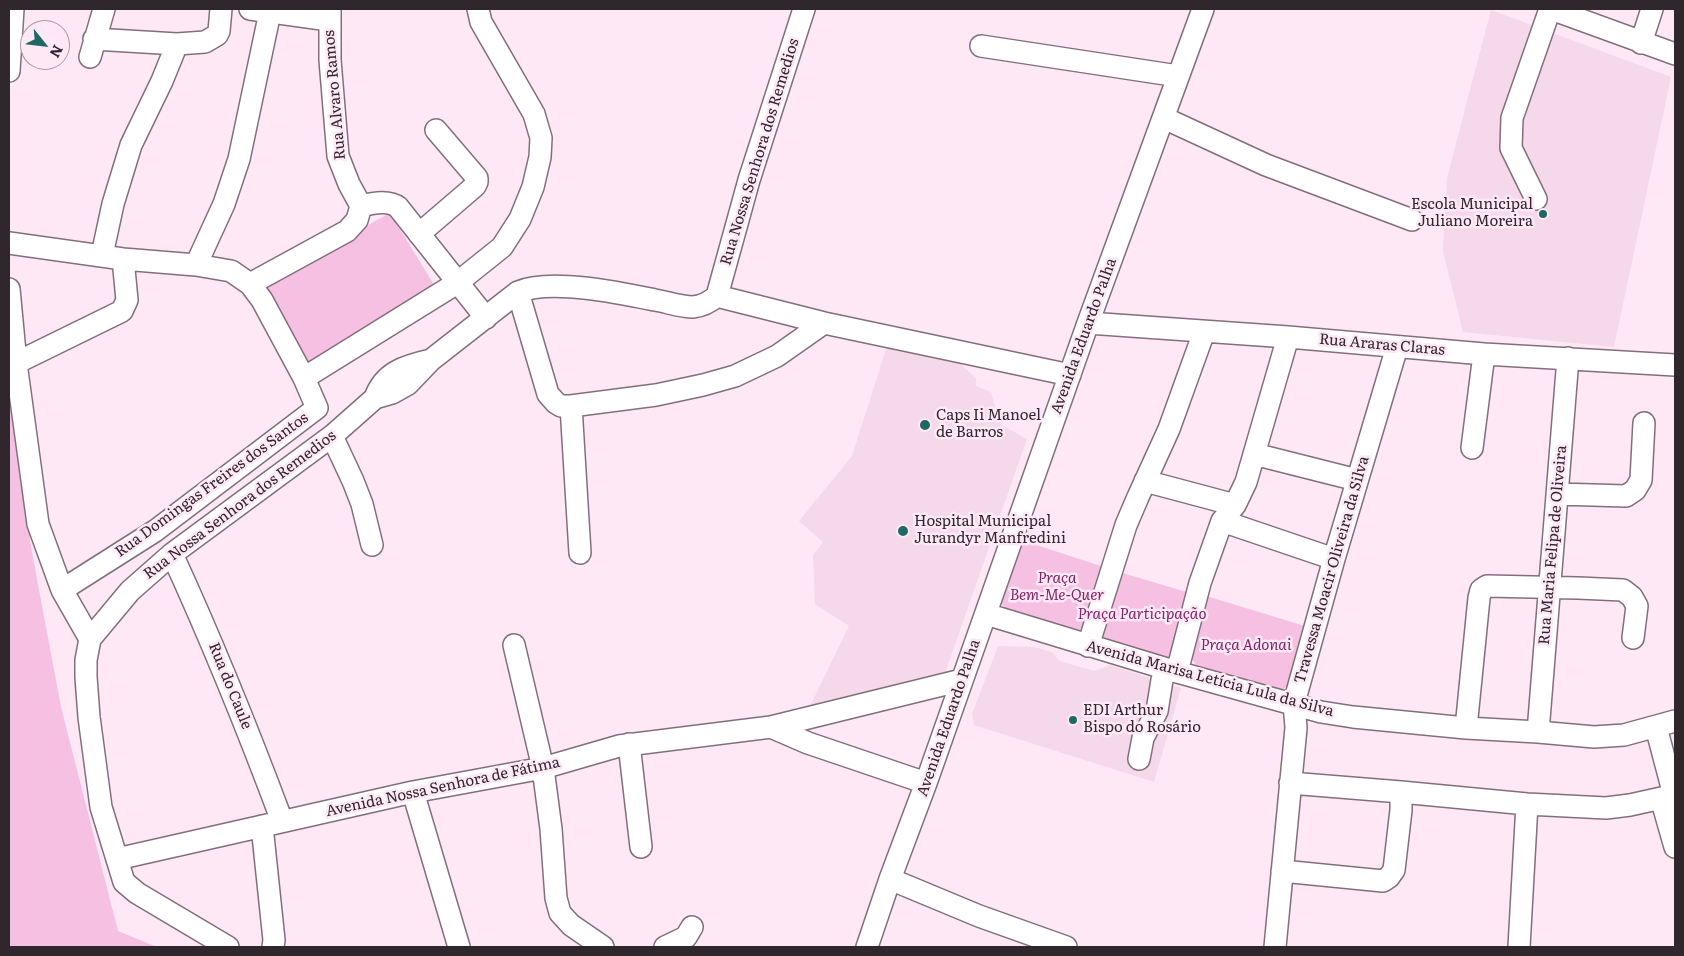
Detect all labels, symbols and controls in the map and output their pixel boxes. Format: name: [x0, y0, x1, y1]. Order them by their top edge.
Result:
north arrow: [20, 20, 70, 70]
street label: Rua Alvaro Ramos: [320, 29, 350, 161]
street label: Rua Nossa Senhora dos Remedios: [717, 36, 803, 268]
text: N: [46, 42, 69, 62]
place label: Escola Municipal Juliano Moreira: [1411, 196, 1533, 231]
marker: Escola Municipal Juliano Moreira: [1537, 208, 1549, 220]
street label: Avenida Eduardo Palha: [1047, 255, 1121, 417]
street label: Rua Araras Claras: [1318, 331, 1446, 359]
place label: Caps Ii Manoel de Barros: [936, 407, 1041, 442]
street label: Rua Domingas Freires dos Santos: [112, 409, 312, 561]
marker: Caps Ii Manoel de Barros: [918, 418, 932, 432]
street label: Rua Nossa Senhora dos Remedios: [140, 427, 340, 583]
street label: Rua Maria Felipa de Oliveira: [1535, 444, 1571, 646]
street label: Travessa Moacir Oliveira da Silva: [1291, 454, 1373, 686]
place label: Hospital Municipal Jurandyr Manfredini: [914, 513, 1066, 548]
marker: Hospital Municipal Jurandyr Manfredini: [896, 524, 910, 538]
park label: Praça Bem-Me-Quer: [1010, 570, 1104, 605]
park label: Praça Participação: [1078, 606, 1206, 624]
street label: Avenida Eduardo Palha: [914, 637, 984, 799]
street label: Avenida Marisa Letícia Lula da Silva: [1084, 637, 1336, 721]
park label: Praça Adonai: [1201, 637, 1291, 655]
street label: Rua do Caule: [204, 640, 256, 732]
place label: EDI Arthur Bispo do Rosário: [1083, 702, 1201, 737]
marker: EDI Arthur Bispo do Rosário: [1067, 714, 1079, 726]
street label: Avenida Nossa Senhora de Fátima: [324, 753, 562, 821]

